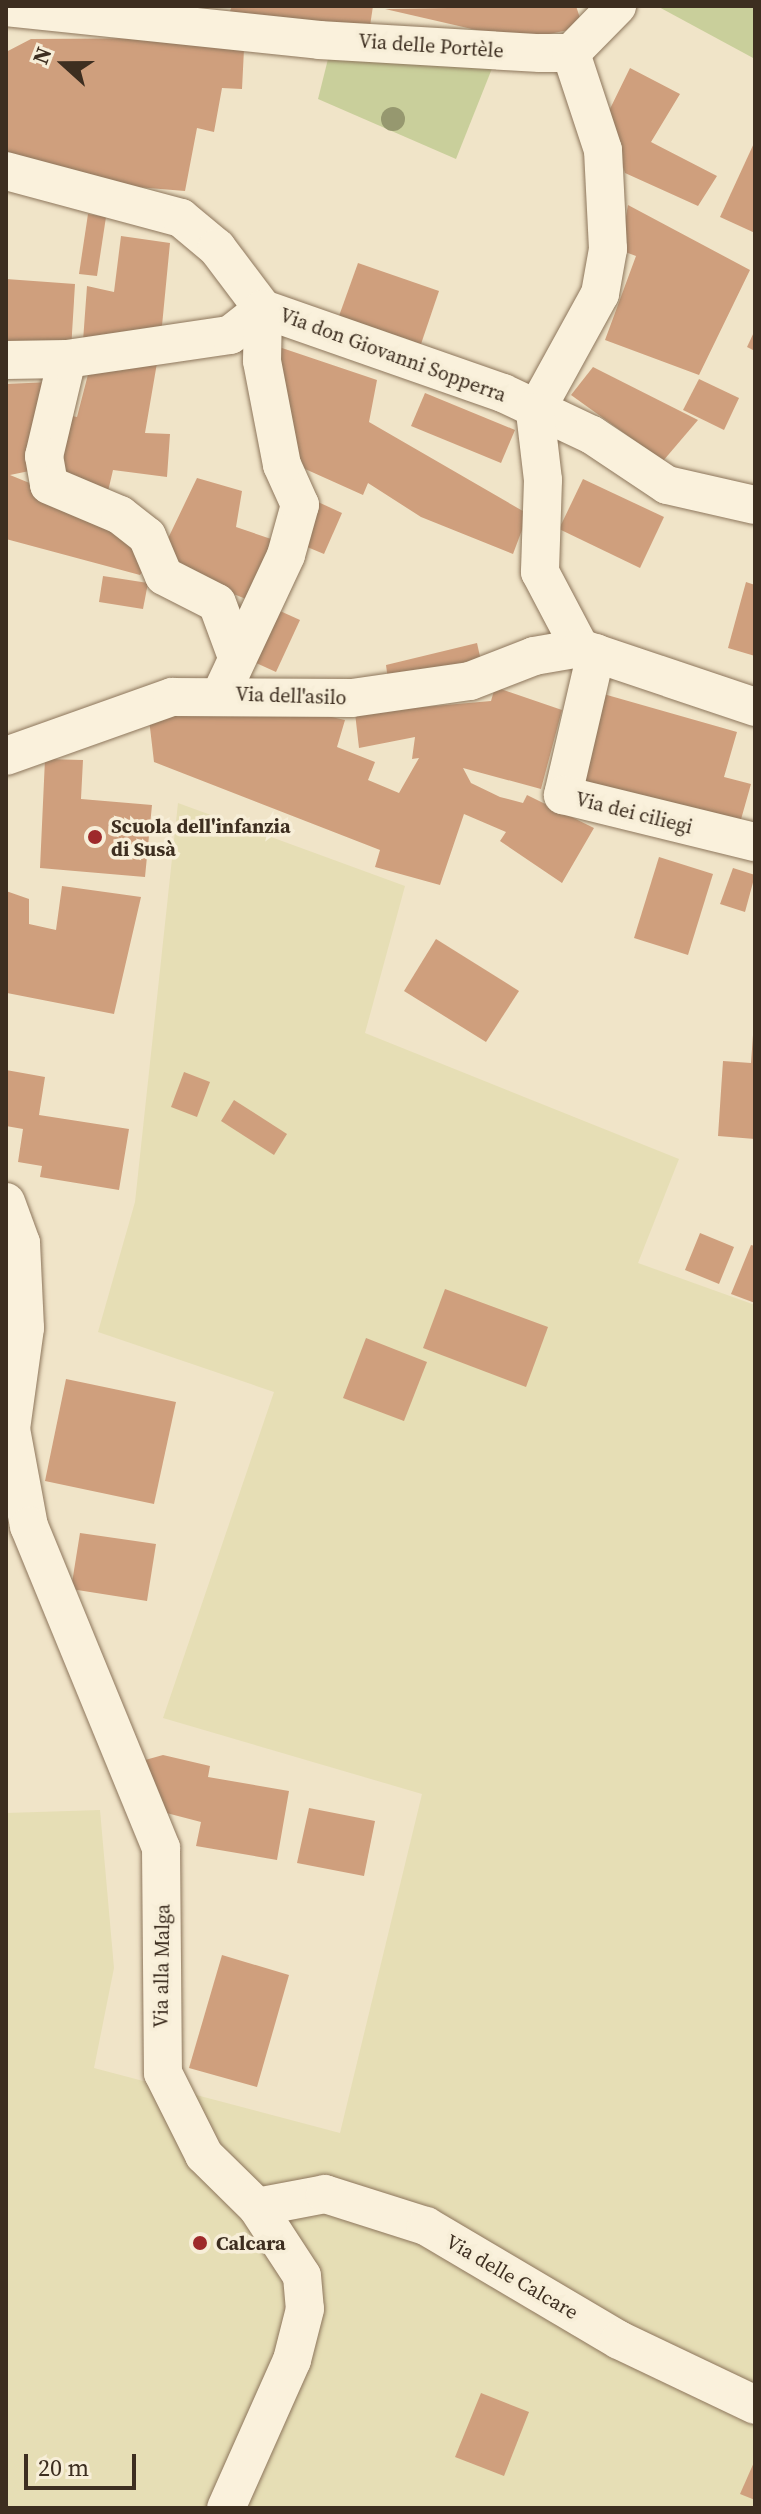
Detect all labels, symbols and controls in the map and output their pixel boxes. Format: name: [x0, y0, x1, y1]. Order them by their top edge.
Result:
north arrow: [24, 24, 104, 104]
street label: Via delle Portèle: [358, 29, 504, 63]
text: N: [25, 43, 58, 68]
street label: Via don Giovanni Sopperra: [276, 303, 510, 407]
street label: Via dell'asilo: [235, 682, 347, 710]
street label: Via dei ciliegi: [573, 787, 695, 839]
place label: Scuola dell'infanzia di Susà: [111, 814, 291, 861]
marker: Scuola dell'infanzia di Susà: [86, 828, 104, 846]
street label: Via alla Malga: [149, 1904, 175, 2028]
street label: Via delle Calcare: [442, 2229, 582, 2325]
place label: Calcara: [216, 2231, 286, 2255]
marker: Calcara: [191, 2234, 209, 2252]
scale bar: [28, 2438, 140, 2488]
text: 20 m: [38, 2451, 89, 2484]

